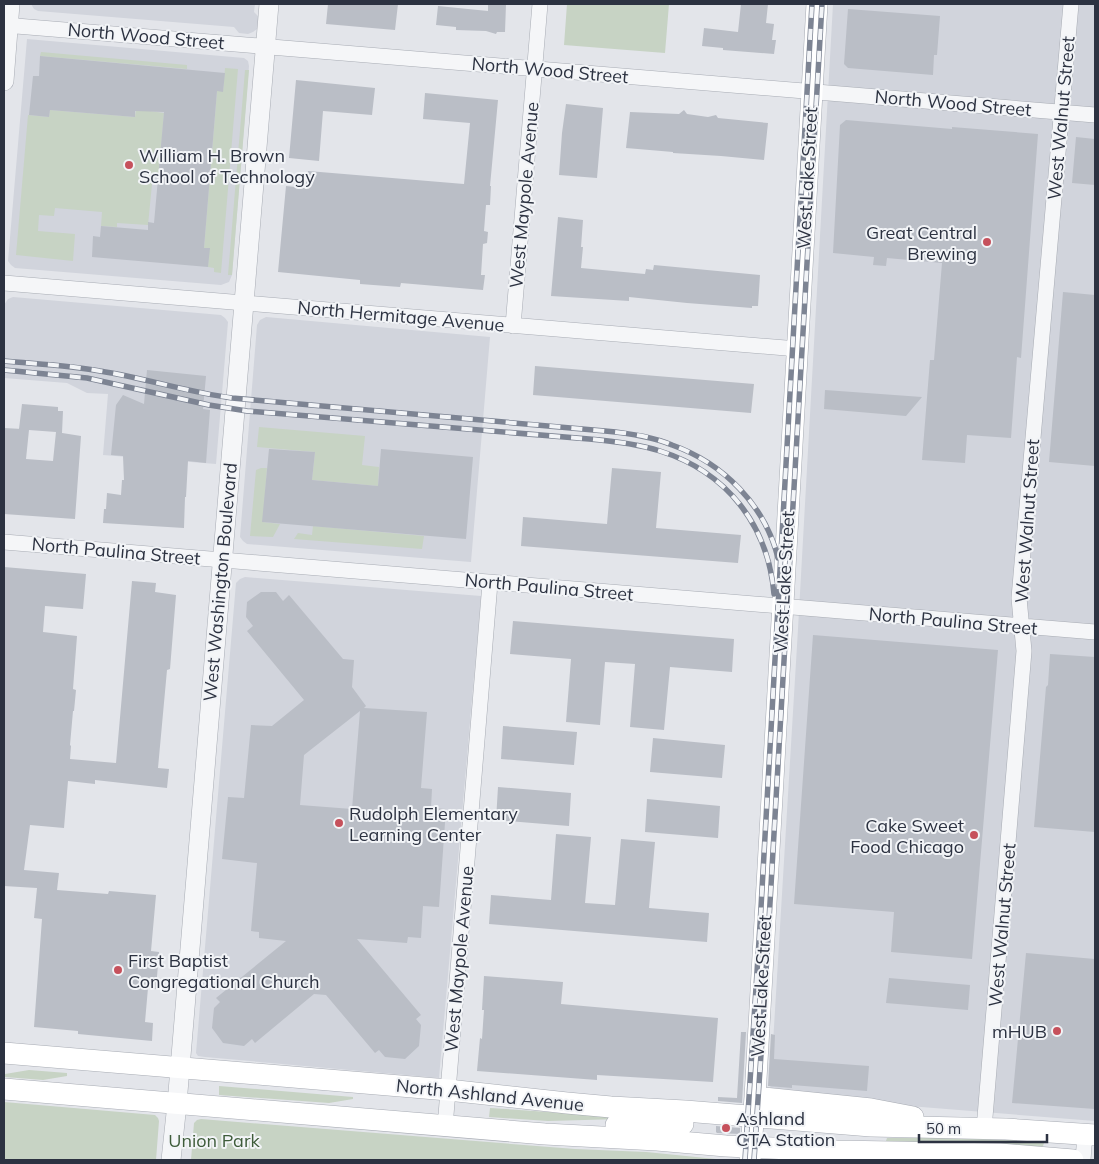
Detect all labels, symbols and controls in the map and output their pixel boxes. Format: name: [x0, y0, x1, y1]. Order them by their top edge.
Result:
street label: North Wood Street: [67, 18, 225, 54]
street label: West Walnut Street: [1042, 35, 1080, 201]
street label: North Wood Street: [471, 52, 629, 88]
street label: North Wood Street: [874, 85, 1032, 121]
street label: West Maypole Avenue: [504, 101, 544, 289]
street label: West Lake Street: [792, 106, 822, 250]
place label: William H. Brown School of Technology: [139, 144, 315, 188]
marker: William H. Brown School of Technology: [123, 159, 135, 171]
place label: Great Central Brewing: [866, 221, 977, 265]
marker: Great Central Brewing: [981, 236, 993, 248]
street label: North Hermitage Avenue: [297, 295, 505, 337]
street label: West Walnut Street: [1010, 438, 1044, 604]
street label: West Washington Boulevard: [198, 462, 242, 702]
street label: West Lake Street: [769, 510, 799, 654]
street label: North Paulina Street: [31, 532, 201, 570]
street label: North Paulina Street: [464, 568, 634, 606]
street label: North Paulina Street: [868, 602, 1038, 640]
place label: Rudolph Elementary Learning Center: [349, 802, 518, 846]
place label: Cake Sweet Food Chicago: [850, 814, 964, 858]
marker: Rudolph Elementary Learning Center: [333, 817, 345, 829]
marker: Cake Sweet Food Chicago: [968, 829, 980, 841]
street label: West Walnut Street: [983, 842, 1021, 1008]
street label: West Maypole Avenue: [439, 865, 479, 1053]
street label: West Lake Street: [746, 914, 776, 1058]
place label: First Baptist Congregational Church: [128, 949, 320, 993]
marker: First Baptist Congregational Church: [112, 964, 124, 976]
place label: mHUB: [992, 1020, 1047, 1043]
marker: mHUB: [1051, 1025, 1063, 1037]
street label: North Ashland Avenue: [395, 1074, 585, 1116]
place label: Ashland CTA Station: [736, 1107, 835, 1151]
scale bar: [919, 1112, 1046, 1144]
text: 50 m: [926, 1119, 961, 1138]
marker: Ashland CTA Station: [720, 1122, 732, 1134]
park label: Union Park: [168, 1129, 260, 1152]

